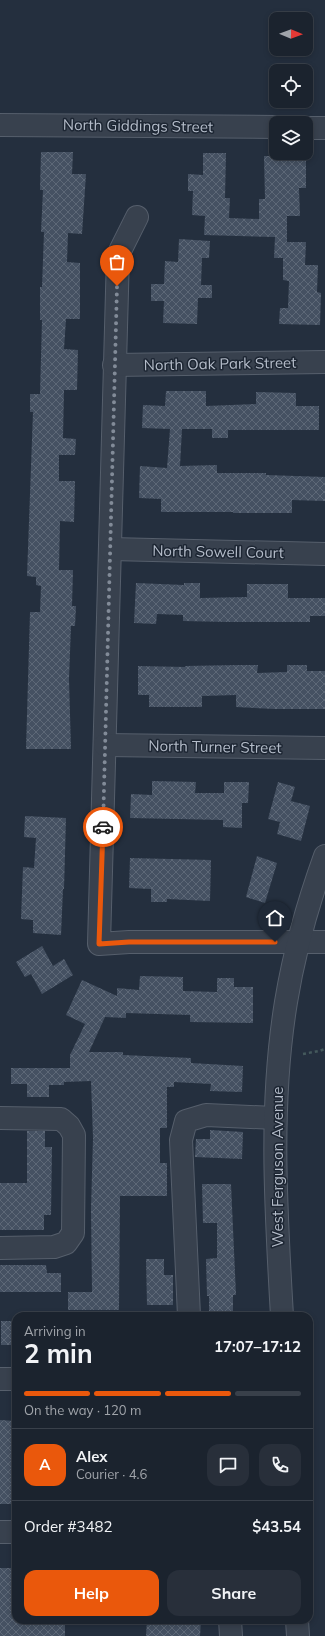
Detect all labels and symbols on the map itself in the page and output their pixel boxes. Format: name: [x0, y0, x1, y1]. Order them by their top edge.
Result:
north arrow: [269, 12, 313, 56]
street label: North Giddings Street: [63, 115, 213, 136]
pin: [100, 245, 134, 286]
street label: North Oak Park Street: [143, 353, 297, 374]
street label: North Sowell Court: [152, 541, 284, 562]
street label: North Turner Street: [148, 736, 282, 757]
courier: [83, 807, 123, 847]
pin: [258, 901, 292, 942]
street label: West Ferguson Avenue: [268, 1087, 287, 1247]

